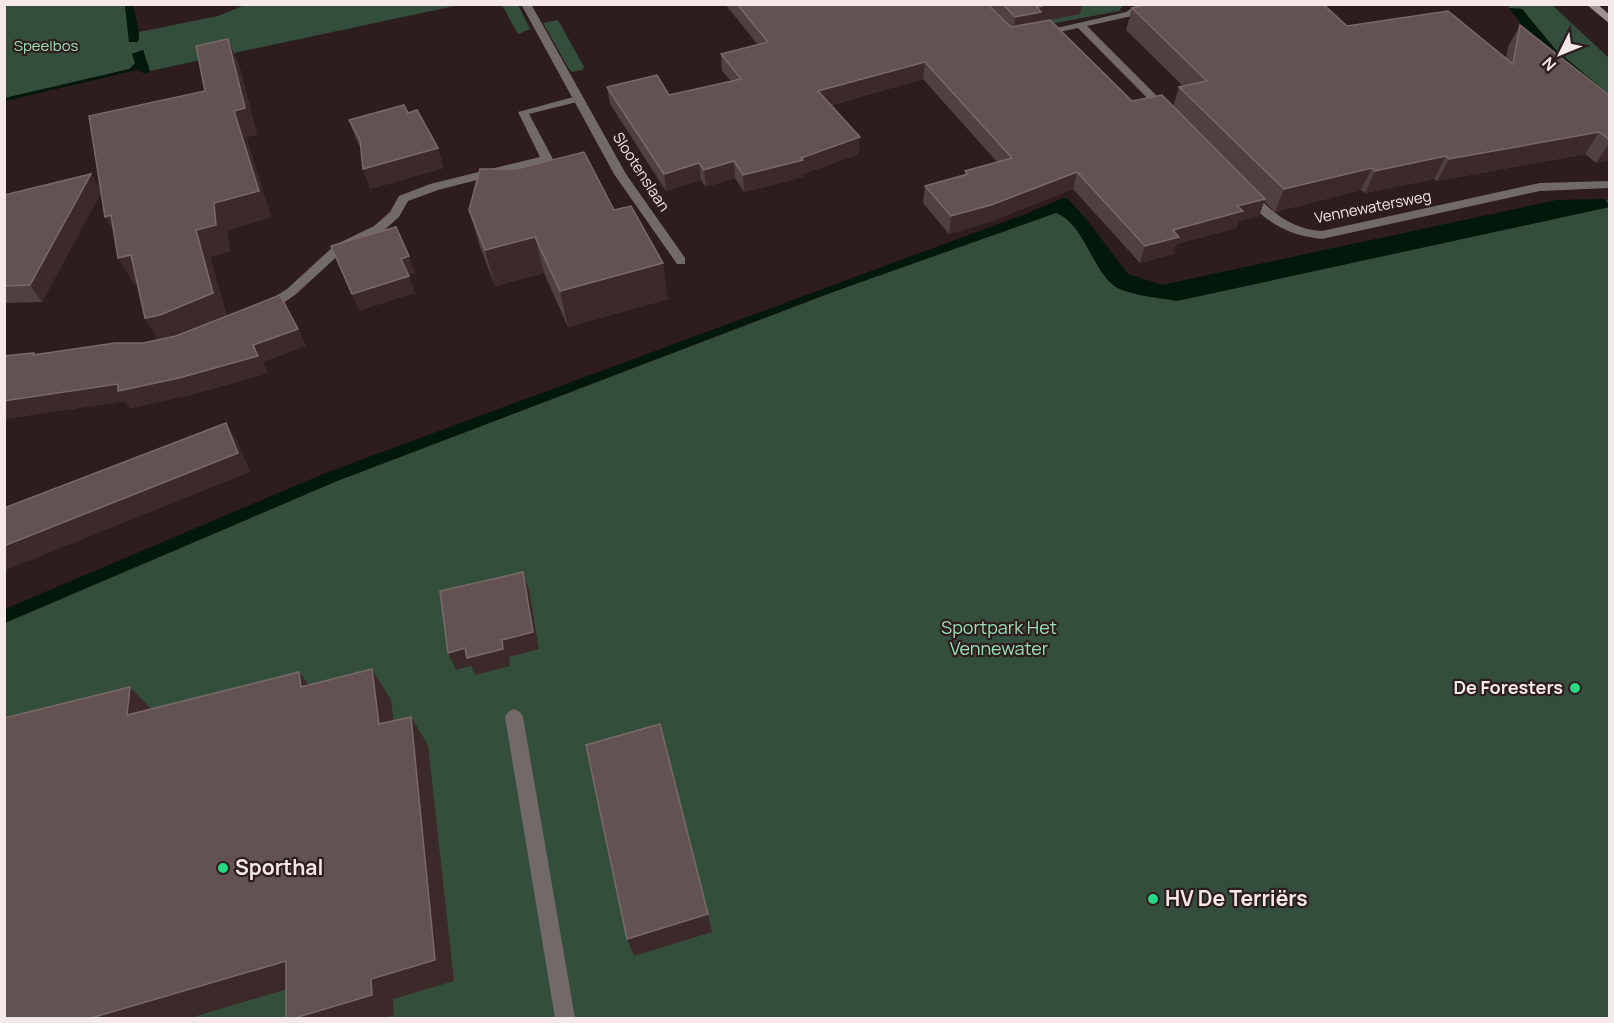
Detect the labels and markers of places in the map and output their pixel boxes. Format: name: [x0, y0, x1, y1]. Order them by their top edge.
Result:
place label: De Foresters: [1453, 675, 1563, 699]
marker: De Foresters: [1568, 681, 1582, 695]
place label: Sporthal: [235, 853, 323, 881]
marker: Sporthal: [216, 861, 230, 875]
place label: HV De Terriërs: [1165, 884, 1308, 912]
marker: HV De Terriërs: [1146, 892, 1160, 906]

